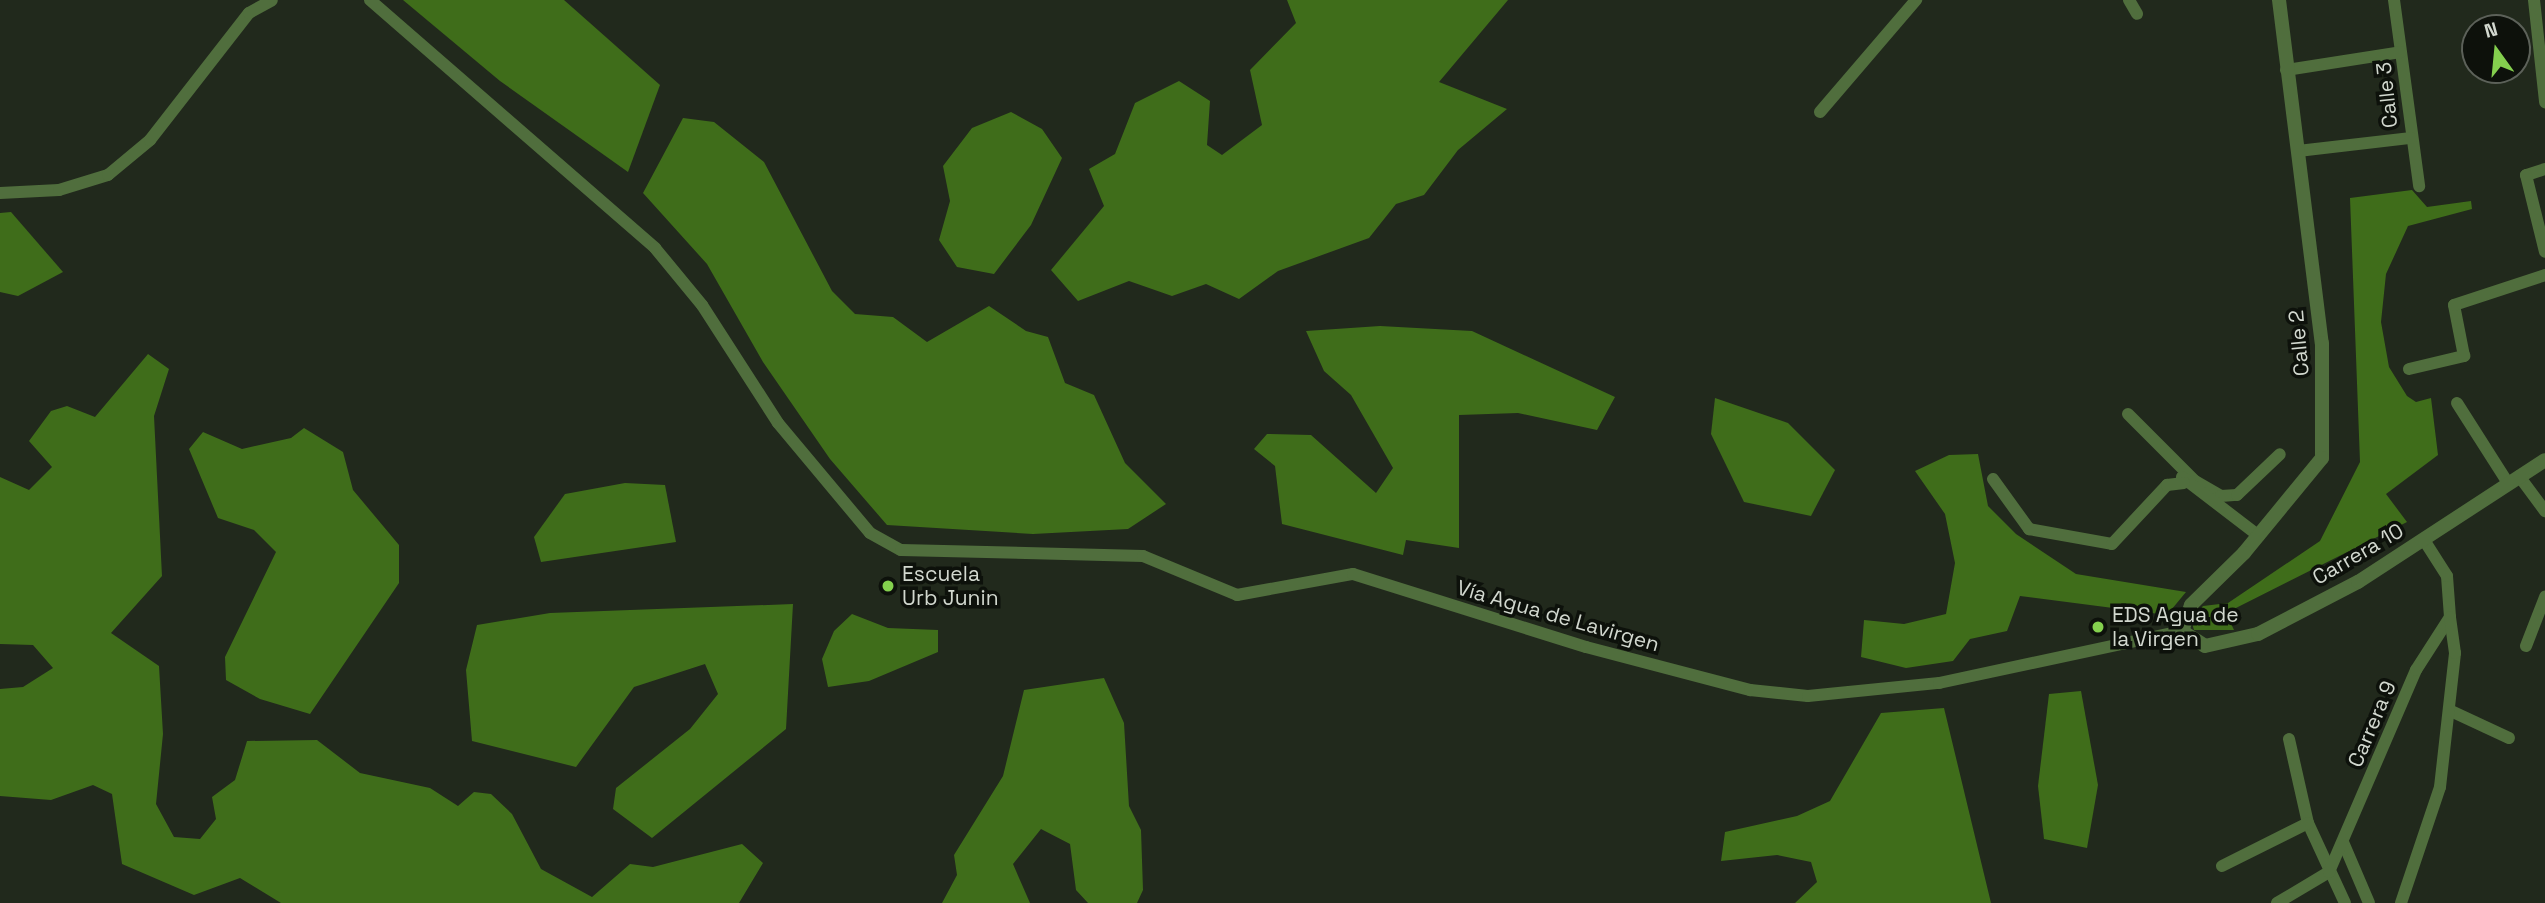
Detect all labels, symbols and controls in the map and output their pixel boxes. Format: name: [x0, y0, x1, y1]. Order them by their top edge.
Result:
north arrow: [2461, 14, 2531, 84]
text: N: [2482, 16, 2500, 44]
street label: Calle 3: [2371, 61, 2403, 129]
street label: Calle 2: [2284, 309, 2314, 377]
street label: Carrera 10: [2308, 518, 2408, 590]
place label: Escuela Urb Junin: [902, 561, 999, 611]
street label: Vía Agua de Lavirgen: [1454, 575, 1662, 657]
marker: Escuela Urb Junin: [880, 578, 896, 594]
place label: EDS Agua de la Virgen: [2112, 602, 2239, 652]
marker: EDS Agua de la Virgen: [2090, 619, 2106, 635]
street label: Carrera 9: [2343, 677, 2401, 771]

